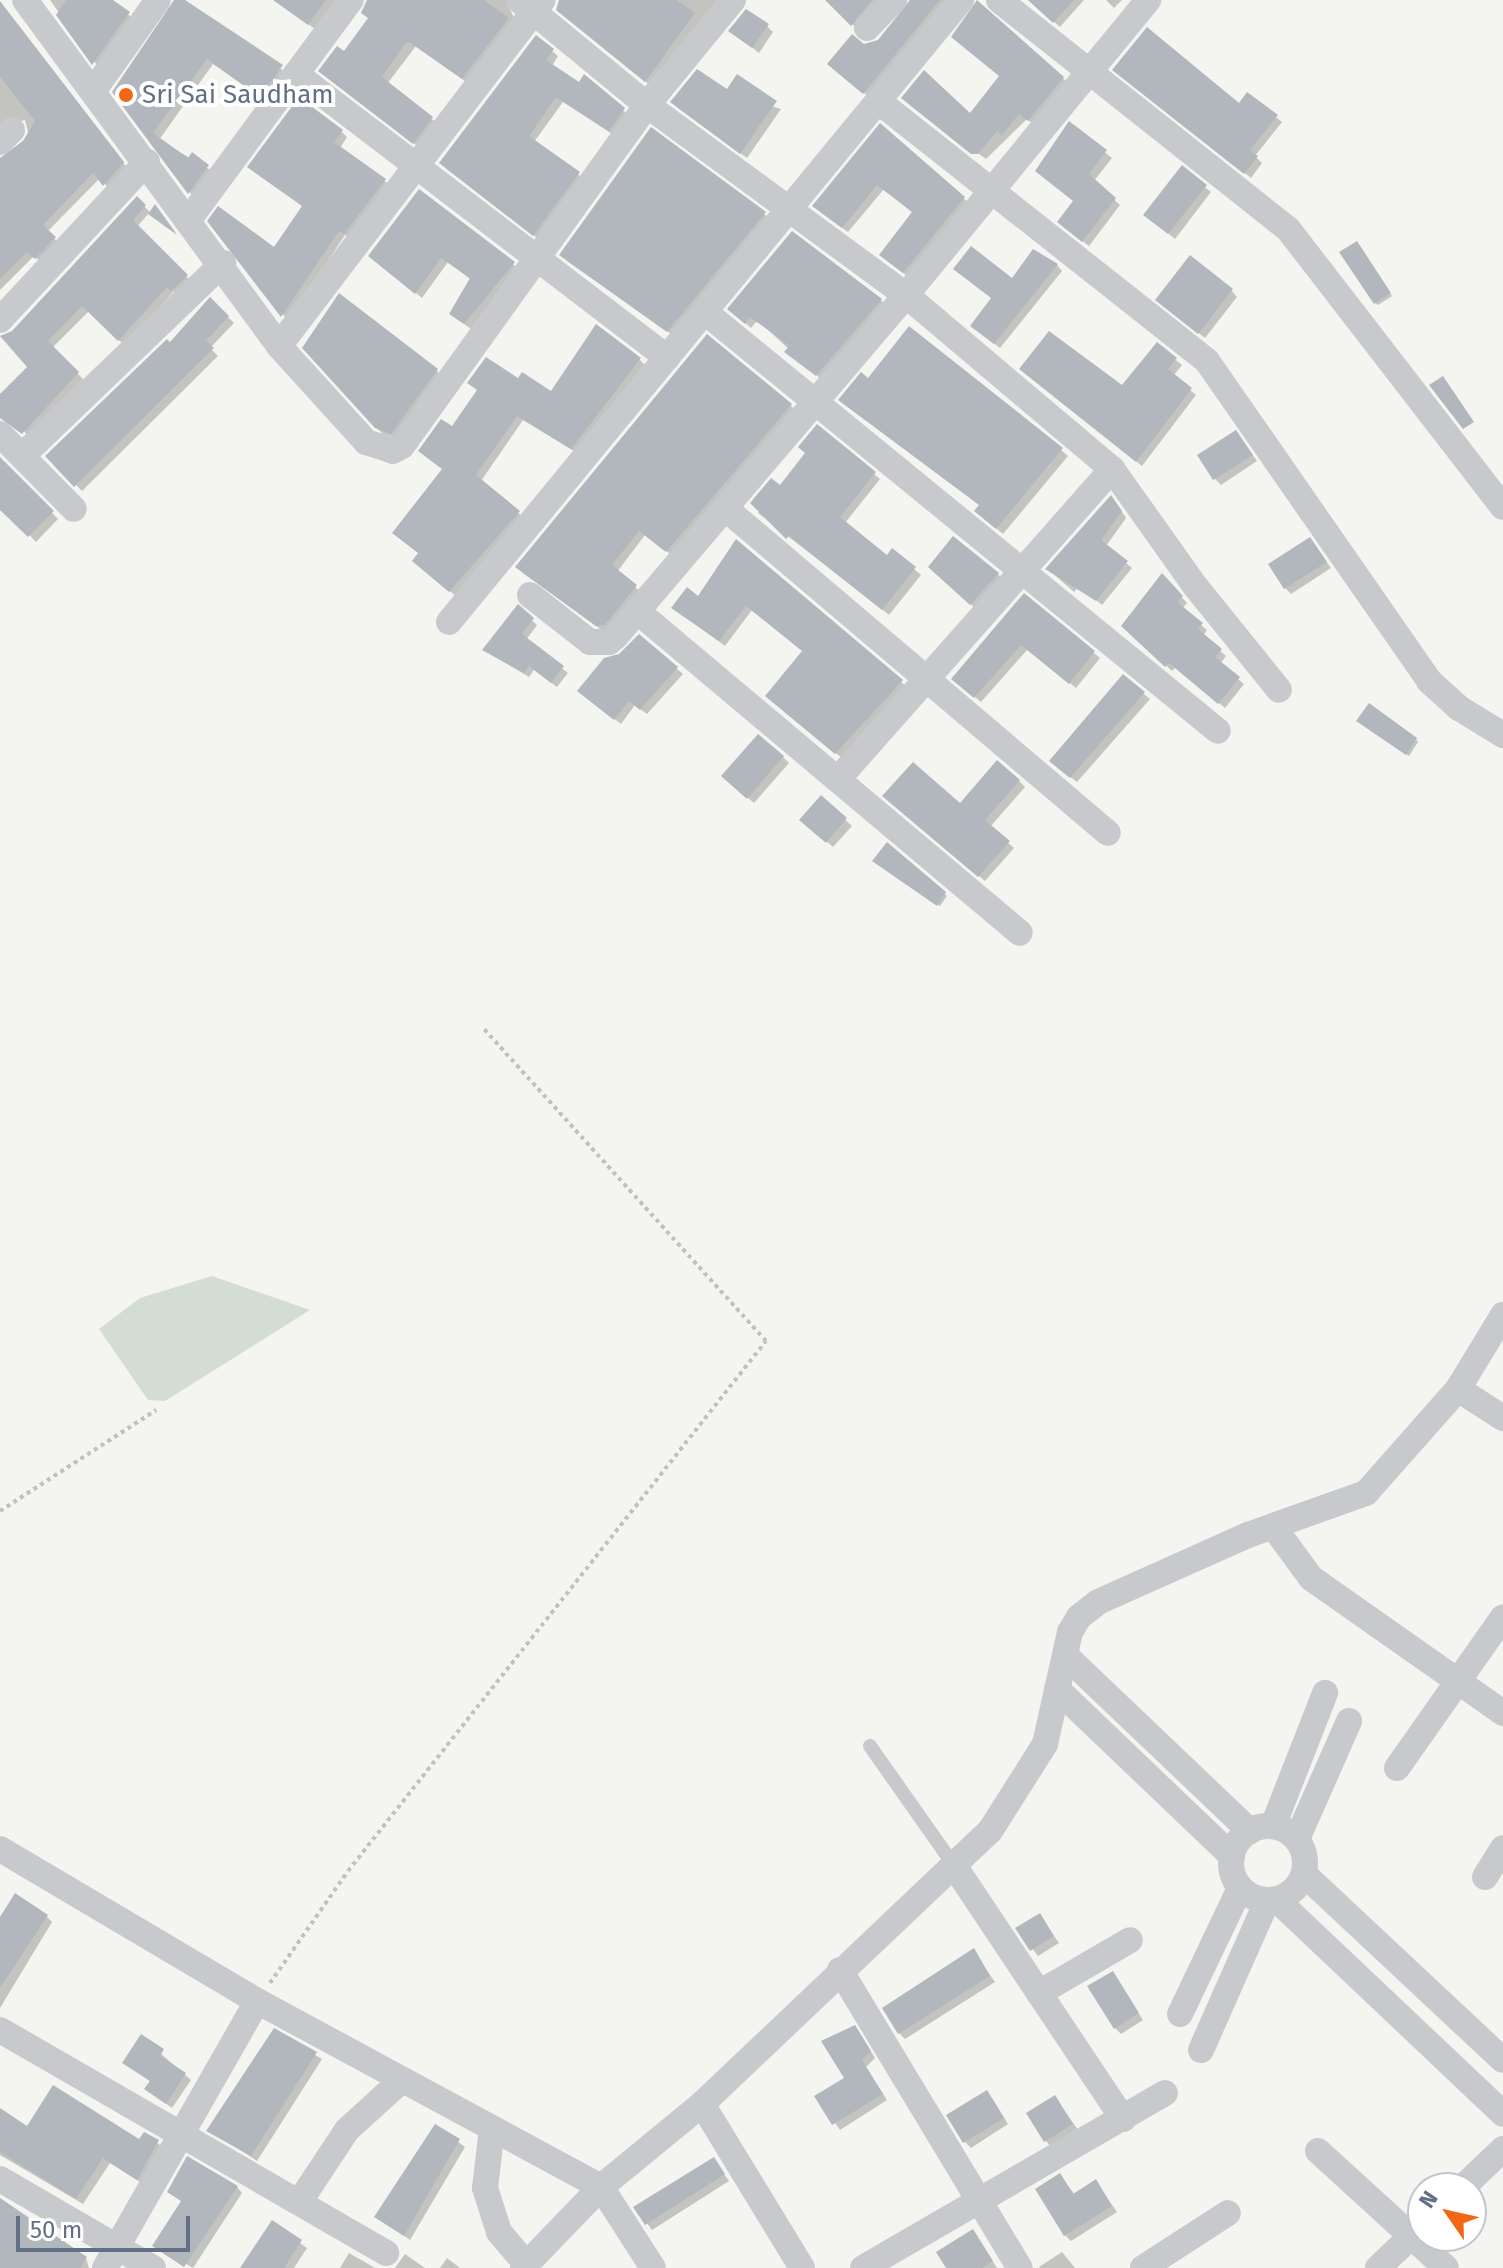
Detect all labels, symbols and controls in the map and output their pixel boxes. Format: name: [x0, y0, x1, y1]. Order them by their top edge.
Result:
place label: Sri Sai Saudham: [142, 79, 334, 111]
marker: Sri Sai Saudham: [117, 86, 135, 104]
north arrow: [1407, 2172, 1487, 2252]
text: N: [1413, 2186, 1444, 2213]
scale bar: [20, 2200, 194, 2250]
text: 50 m: [30, 2216, 82, 2244]

